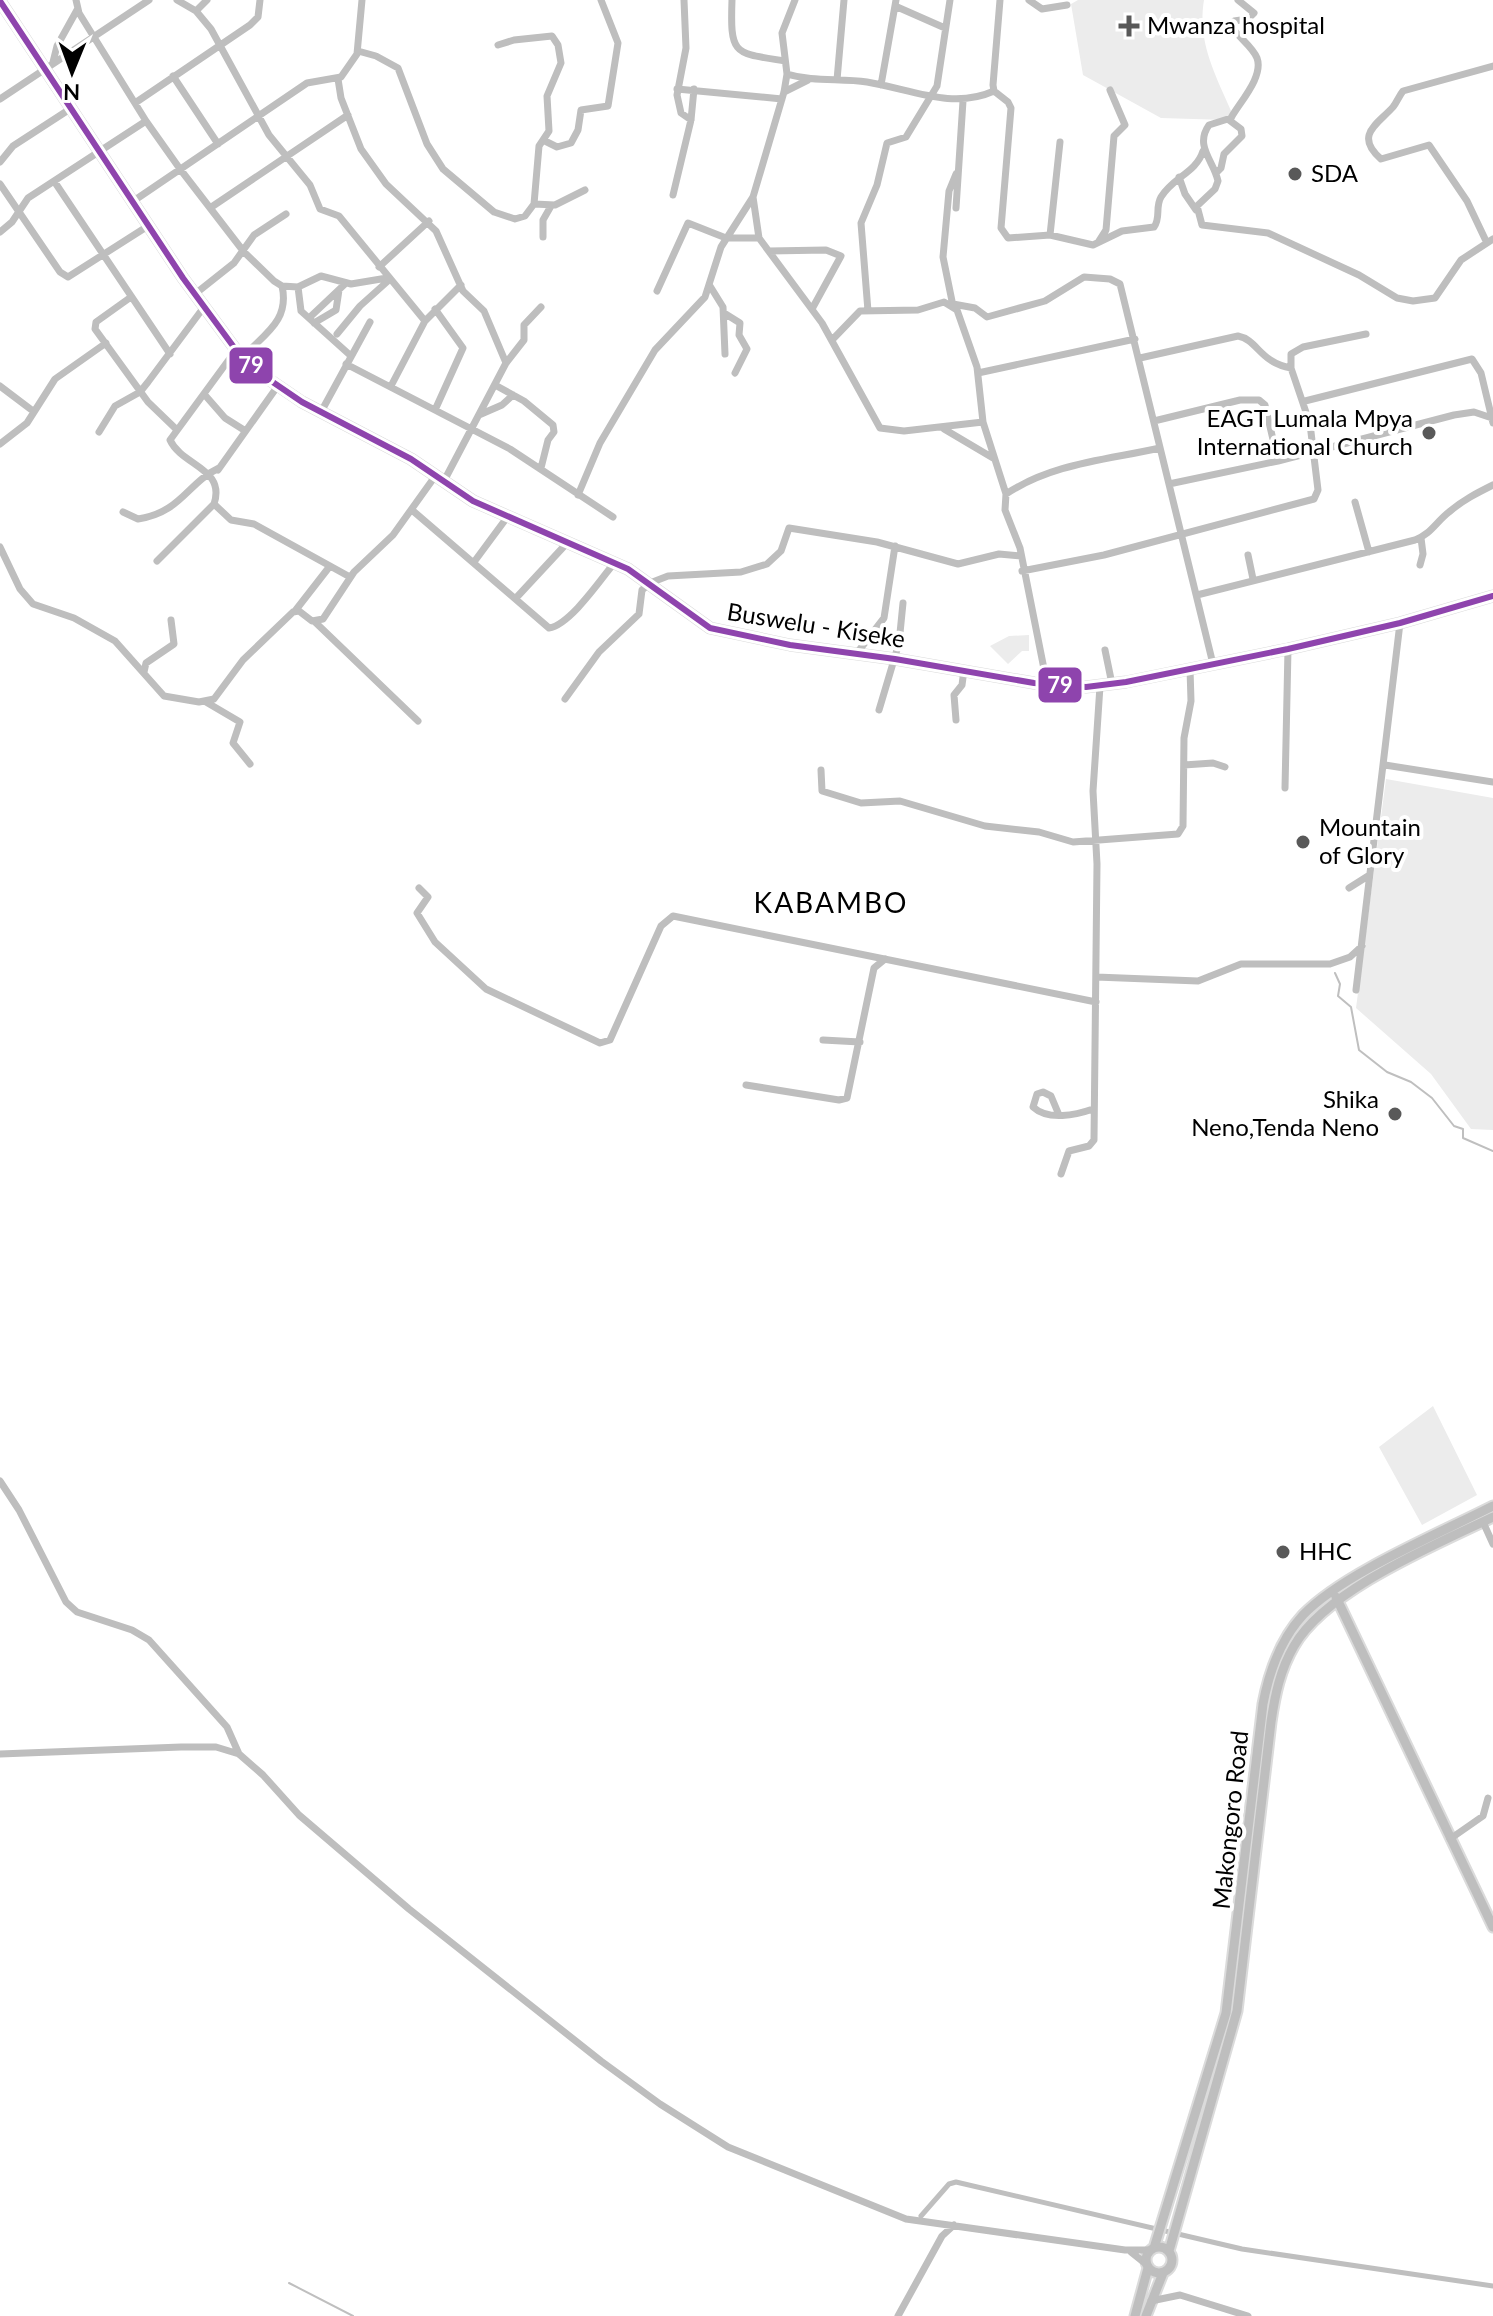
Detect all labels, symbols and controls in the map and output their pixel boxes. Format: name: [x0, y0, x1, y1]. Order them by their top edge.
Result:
place label: Mwanza hospital: [1147, 10, 1325, 39]
marker: Mwanza hospital: [1118, 15, 1140, 37]
north arrow: [32, 32, 112, 112]
text: N: [63, 79, 80, 106]
place label: SDA: [1311, 158, 1359, 187]
marker: SDA: [1286, 165, 1304, 183]
line badge: 79: [228, 346, 274, 385]
text: 79: [238, 351, 264, 378]
place label: EAGT Lumala Mpya International Church: [1197, 403, 1413, 460]
marker: EAGT Lumala Mpya International Church: [1420, 424, 1438, 442]
street label: Buswelu - Kiseke: [725, 596, 907, 653]
line badge: 79: [1037, 666, 1083, 704]
text: 79: [1047, 671, 1073, 698]
place label: Mountain of Glory: [1319, 812, 1421, 869]
marker: Mountain of Glory: [1294, 833, 1312, 851]
district label: KABAMBO: [754, 885, 908, 919]
place label: Shika Neno,Tenda Neno: [1191, 1084, 1379, 1141]
marker: Shika Neno,Tenda Neno: [1386, 1105, 1404, 1123]
place label: HHC: [1299, 1536, 1352, 1565]
marker: HHC: [1274, 1543, 1292, 1561]
street label: Makongoro Road: [1206, 1729, 1253, 1911]

